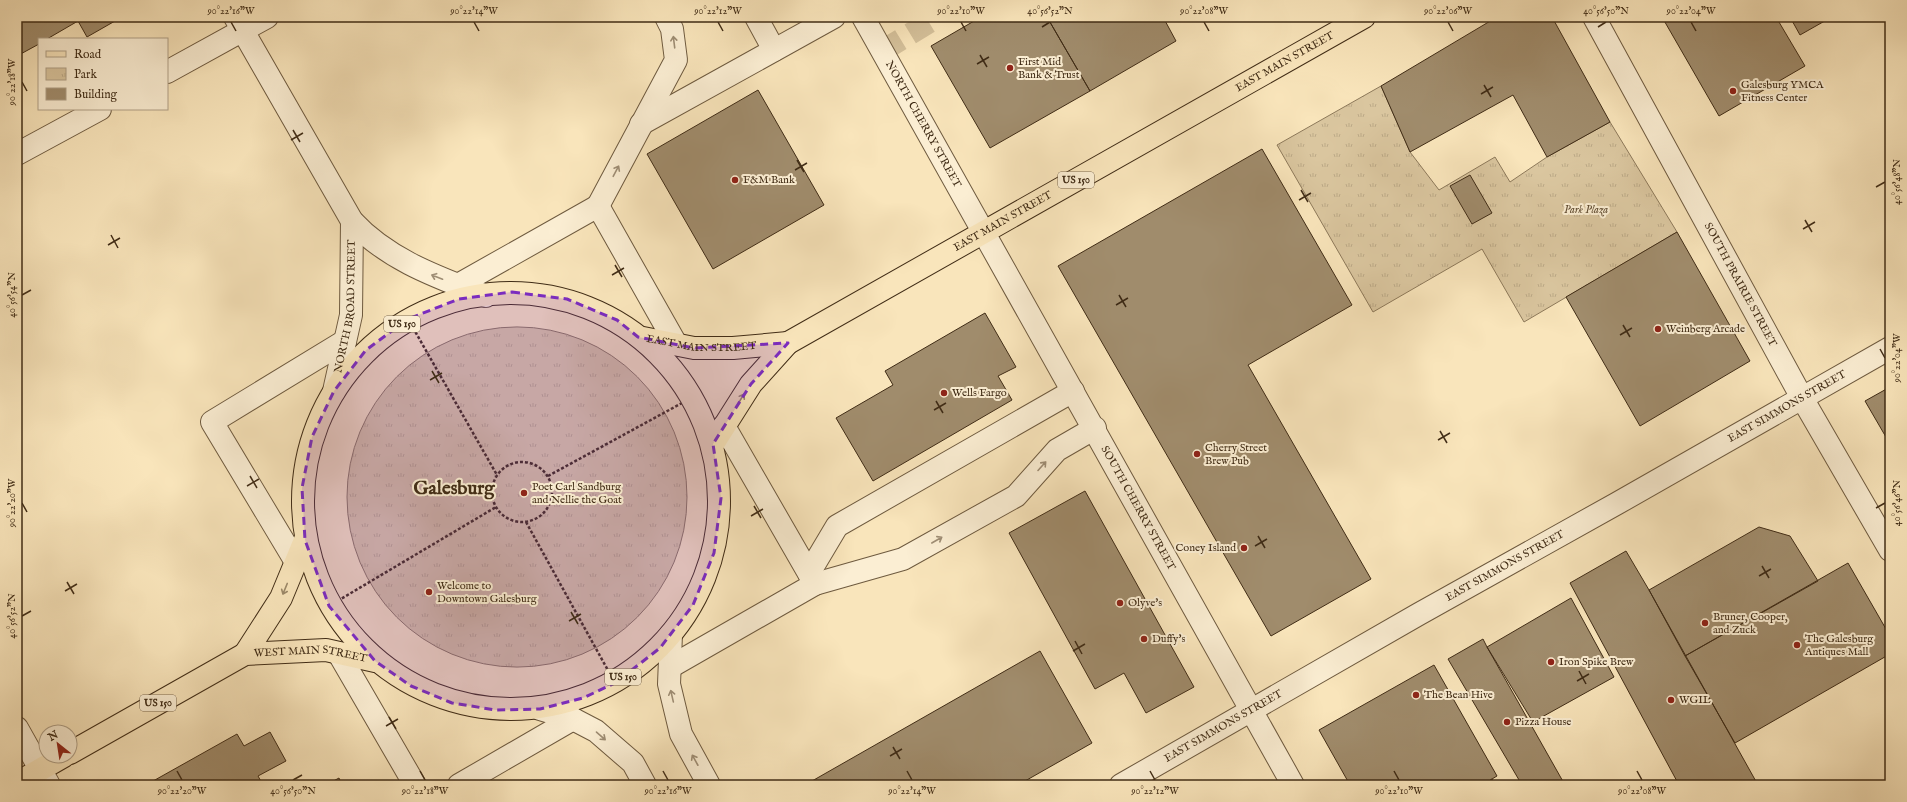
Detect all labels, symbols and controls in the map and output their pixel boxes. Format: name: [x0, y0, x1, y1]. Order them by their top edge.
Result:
text: 90°22'16"W: [206, 5, 255, 18]
text: 90°22'14"W: [449, 5, 498, 18]
text: 90°22'12"W: [693, 5, 742, 18]
text: 90°22'10"W: [936, 5, 985, 18]
text: 40°56'52"N: [1027, 5, 1073, 18]
text: 90°22'08"W: [1179, 5, 1228, 18]
text: 90°22'06"W: [1423, 5, 1473, 18]
text: 40°56'50"N: [1583, 5, 1629, 18]
text: 90°22'04"W: [1666, 5, 1716, 18]
street label: EAST MAIN STREET: [1233, 28, 1336, 95]
one-way arrow: [670, 36, 678, 49]
legend: [38, 38, 168, 110]
text: Road: [74, 47, 102, 62]
place label: First Mid Bank & Trust: [1018, 55, 1080, 82]
text: 90°22'18"W: [6, 58, 19, 106]
street label: NORTH CHERRY STREET: [882, 58, 964, 190]
marker: First Mid Bank & Trust: [1005, 63, 1015, 73]
text: Park: [74, 67, 97, 82]
place label: Galesburg YMCA Fitness Center: [1741, 78, 1824, 105]
marker: Galesburg YMCA Fitness Center: [1728, 86, 1738, 96]
text: Building: [74, 87, 118, 102]
text: 40°56'48"N: [1891, 159, 1904, 205]
one-way arrow: [613, 165, 620, 177]
road number: US 150: [1058, 172, 1094, 188]
place label: F&M Bank: [743, 173, 795, 187]
marker: F&M Bank: [730, 175, 740, 185]
street label: EAST MAIN STREET: [951, 188, 1054, 255]
park label: Park Plaza: [1564, 203, 1608, 217]
street label: SOUTH PRAIRIE STREET: [1701, 220, 1780, 349]
street label: NORTH BROAD STREET: [331, 240, 359, 374]
text: 40°56'54"N: [6, 272, 19, 318]
one-way arrow: [431, 272, 443, 280]
road number: US 150: [384, 316, 420, 332]
place label: Weinberg Arcade: [1666, 322, 1745, 336]
marker: Weinberg Arcade: [1653, 324, 1663, 334]
street label: EAST MAIN STREET: [645, 332, 757, 355]
text: 90°22'04"W: [1891, 333, 1904, 383]
street label: EAST SIMMONS STREET: [1725, 367, 1849, 446]
place label: Wells Fargo: [952, 386, 1007, 400]
marker: Wells Fargo: [939, 388, 949, 398]
one-way arrow: [737, 394, 745, 405]
place label: Cherry Street Brew Pub: [1205, 441, 1267, 468]
street label: SOUTH CHERRY STREET: [1098, 443, 1178, 573]
marker: Cherry Street Brew Pub: [1192, 449, 1202, 459]
one-way arrow: [1038, 461, 1047, 471]
district label: Galesburg: [413, 477, 495, 501]
text: 90°22'20"W: [6, 478, 19, 528]
place label: Poet Carl Sandburg and Nellie the Goat: [532, 480, 622, 507]
text: 40°56'46"N: [1891, 480, 1904, 526]
marker: Poet Carl Sandburg and Nellie the Goat: [519, 488, 529, 498]
street label: EAST SIMMONS STREET: [1443, 527, 1567, 605]
one-way arrow: [931, 535, 943, 543]
place label: Coney Island: [1175, 541, 1236, 555]
marker: Coney Island: [1239, 543, 1249, 553]
place label: Welcome to Downtown Galesburg: [437, 579, 538, 606]
one-way arrow: [280, 583, 288, 595]
marker: Welcome to Downtown Galesburg: [424, 587, 434, 597]
text: 40°56'52"N: [6, 593, 19, 639]
place label: Olyve's: [1128, 596, 1162, 610]
marker: Olyve's: [1115, 598, 1125, 608]
place label: Bruner, Cooper, and Zuck: [1713, 610, 1788, 637]
marker: Bruner, Cooper, and Zuck: [1700, 618, 1710, 628]
place label: Duffy's: [1152, 632, 1185, 646]
place label: The Galesburg Antiques Mall: [1804, 632, 1874, 659]
marker: Duffy's: [1139, 634, 1149, 644]
marker: The Galesburg Antiques Mall: [1792, 640, 1802, 650]
street label: WEST MAIN STREET: [254, 643, 368, 666]
place label: Iron Spike Brew: [1559, 655, 1634, 669]
marker: Iron Spike Brew: [1546, 657, 1556, 667]
road number: US 150: [605, 669, 641, 685]
street label: EAST SIMMONS STREET: [1162, 687, 1285, 766]
place label: The Bean Hive: [1424, 688, 1493, 702]
one-way arrow: [668, 690, 676, 703]
marker: The Bean Hive: [1411, 690, 1421, 700]
place label: WGIL: [1679, 693, 1711, 707]
road number: US 150: [140, 695, 176, 711]
marker: WGIL: [1666, 695, 1676, 705]
place label: Pizza House: [1515, 715, 1571, 729]
marker: Pizza House: [1502, 717, 1512, 727]
north arrow: [38, 724, 78, 764]
text: N: [45, 728, 62, 745]
one-way arrow: [596, 731, 606, 740]
one-way arrow: [690, 754, 698, 766]
text: 90°22'20"W: [157, 785, 207, 798]
text: 40°56'50"N: [270, 785, 316, 798]
text: 90°22'18"W: [401, 785, 449, 798]
text: 90°22'16"W: [643, 785, 692, 798]
text: 90°22'14"W: [887, 785, 936, 798]
text: 90°22'12"W: [1130, 785, 1179, 798]
text: 90°22'10"W: [1374, 785, 1423, 798]
text: 90°22'08"W: [1617, 785, 1666, 798]

